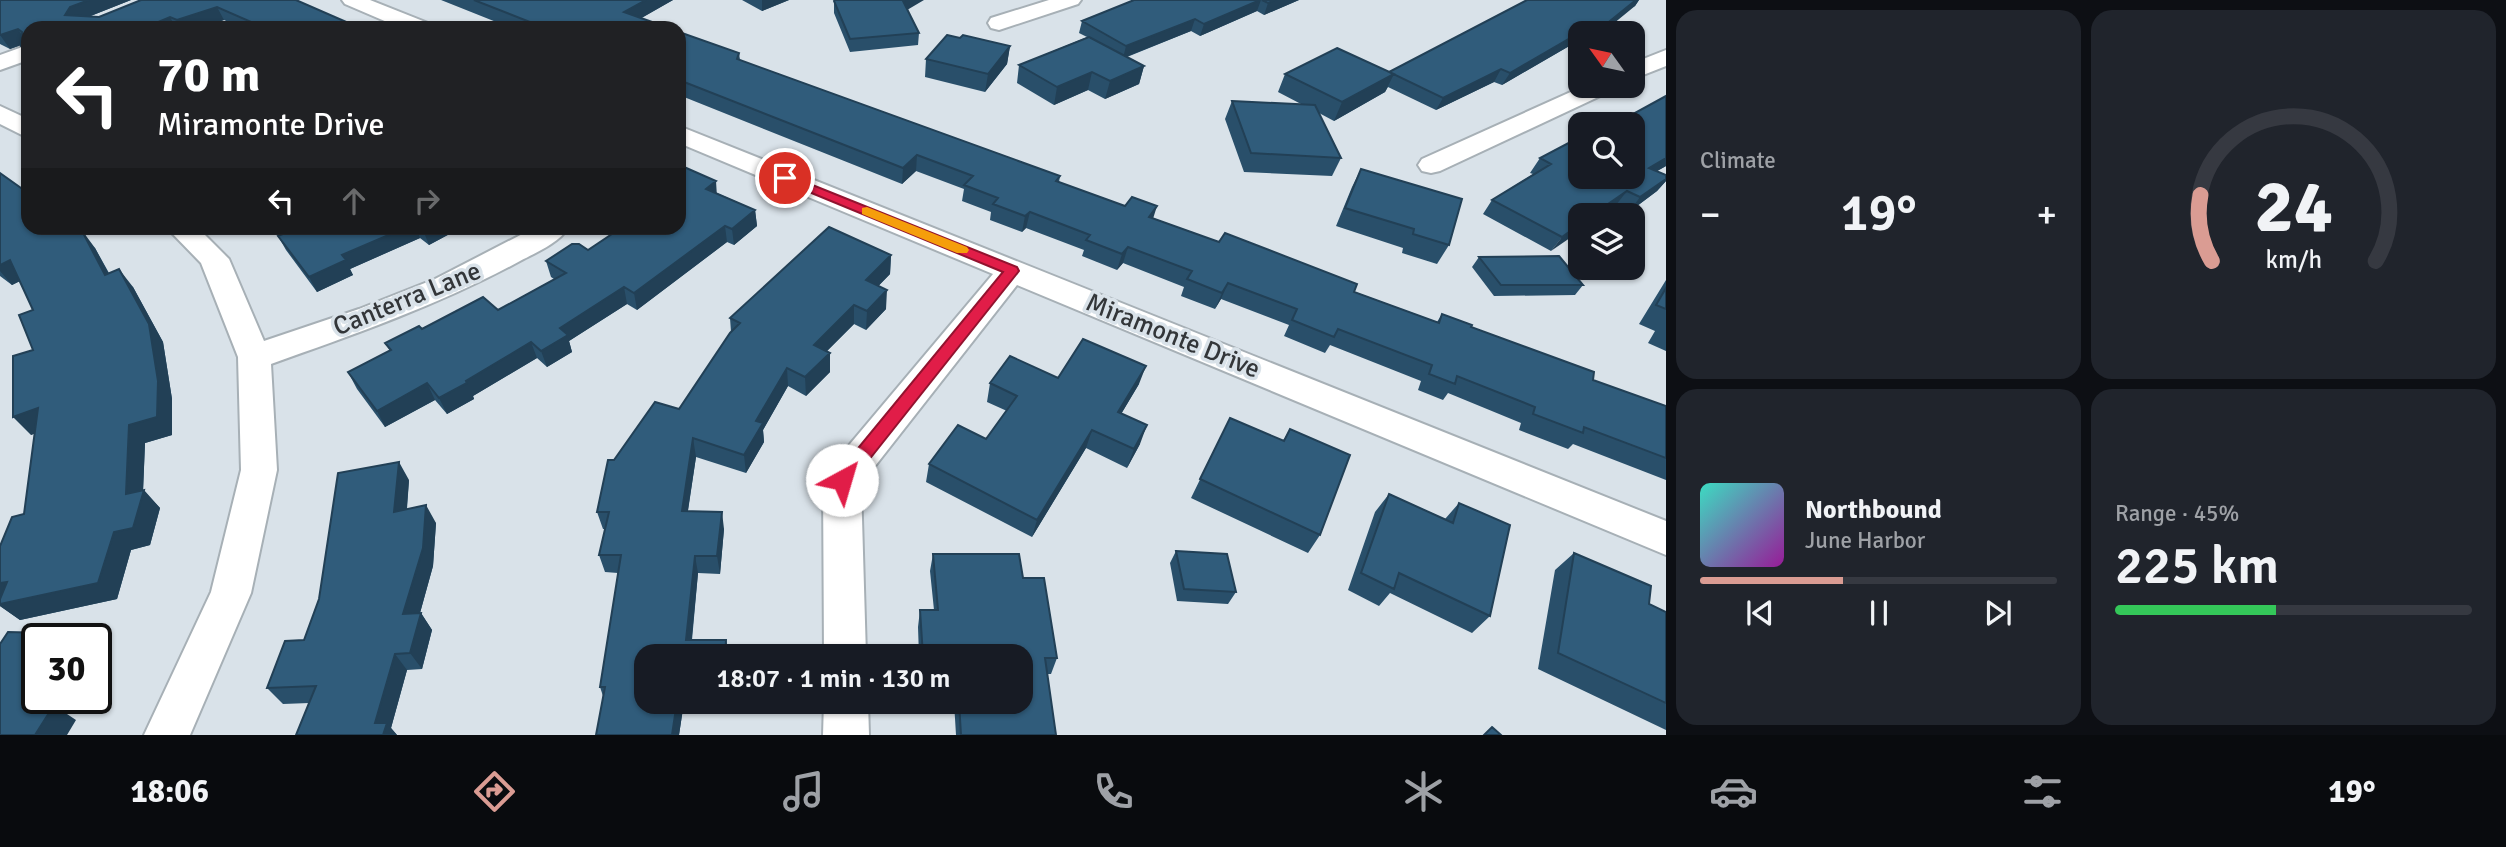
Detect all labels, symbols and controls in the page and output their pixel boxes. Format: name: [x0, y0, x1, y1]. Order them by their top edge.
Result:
north arrow: [1568, 21, 1645, 98]
map controls: [1568, 21, 1645, 280]
text: 70 m: [157, 45, 260, 105]
icon: left: [42, 49, 133, 140]
text: Miramonte Drive: [157, 105, 384, 144]
button: search: [1568, 112, 1645, 189]
text: Climate: [1700, 146, 1776, 175]
pin: [755, 148, 815, 208]
icon: arrive: [766, 159, 804, 197]
text: 24: [2254, 163, 2333, 252]
text: 19°: [1840, 181, 1917, 245]
icon: left: [262, 182, 300, 220]
icon: ahead: [335, 182, 373, 220]
icon: right: [408, 182, 446, 220]
text: −: [1700, 191, 1721, 238]
text: +: [2036, 191, 2057, 238]
button: layers: [1568, 203, 1645, 280]
text: km/h: [2265, 243, 2322, 274]
street label: Canterra Lane: [329, 255, 485, 343]
street label: Miramonte Drive: [1081, 287, 1265, 385]
position arrow: [805, 443, 879, 517]
text: Northbound: [1805, 494, 1942, 526]
text: Range · 45%: [2115, 499, 2239, 528]
text: June Harbor: [1805, 526, 1925, 555]
text: 225 km: [2115, 534, 2279, 598]
icon: previous: [1741, 594, 1779, 632]
icon: pause: [1860, 594, 1898, 632]
icon: next: [1979, 594, 2017, 632]
speed limit sign: 30: [21, 623, 112, 714]
text: 18:07 · 1 min · 130 m: [717, 663, 950, 695]
icon: directions: [470, 767, 519, 816]
icon: music: [779, 767, 828, 816]
icon: phone: [1089, 767, 1138, 816]
icon: climate: [1399, 767, 1448, 816]
icon: car: [1709, 767, 1758, 816]
icon: filters: [2018, 767, 2067, 816]
text: 18:06: [130, 772, 209, 811]
text: 19°: [2328, 772, 2376, 811]

